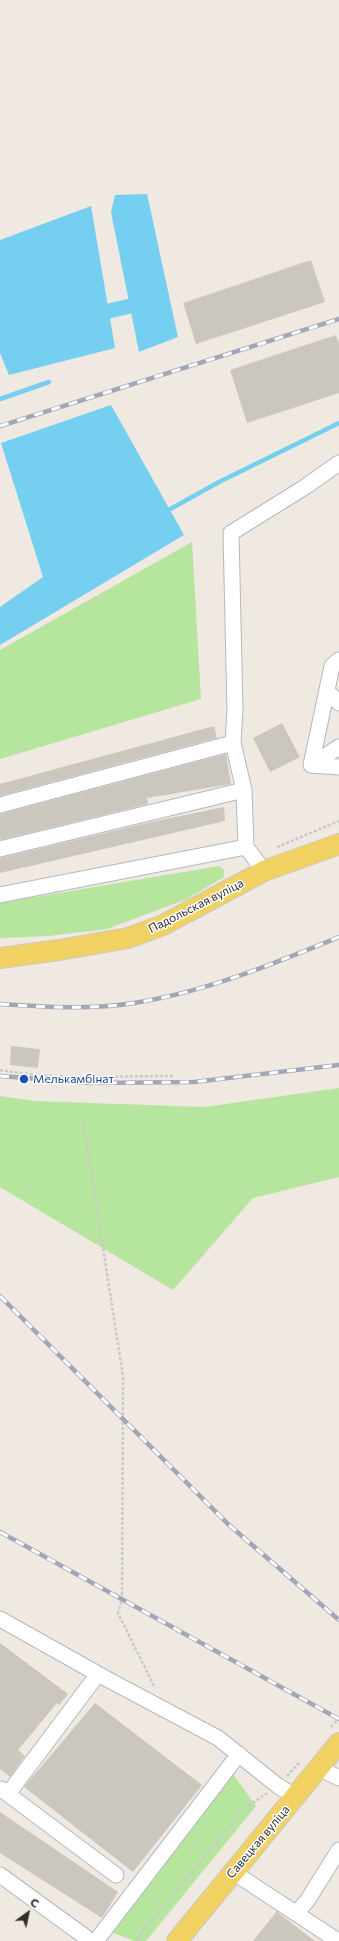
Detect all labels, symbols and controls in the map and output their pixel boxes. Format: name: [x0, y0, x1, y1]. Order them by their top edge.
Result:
street label: Падольская вуліца: [146, 876, 246, 936]
place label: Мелькамбінат: [33, 1072, 114, 1086]
marker: Мелькамбінат: [18, 1073, 30, 1085]
street label: Савецкая вуліца: [223, 1803, 293, 1881]
north arrow: [8, 1893, 48, 1933]
text: С: [28, 1895, 42, 1910]

